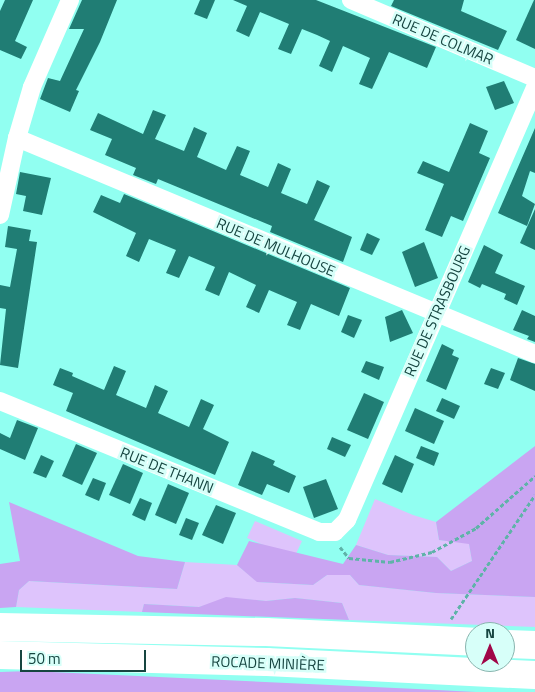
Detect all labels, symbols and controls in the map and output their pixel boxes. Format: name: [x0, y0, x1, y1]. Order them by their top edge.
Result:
street label: RUE DE COLMAR: [390, 10, 496, 68]
street label: RUE DE MULHOUSE: [214, 214, 338, 280]
street label: RUE DE STRASBOURG: [400, 243, 474, 379]
street label: RUE DE THANN: [118, 443, 216, 497]
north arrow: [465, 622, 515, 672]
text: N: [485, 622, 495, 643]
scale bar: [22, 640, 149, 672]
text: 50 m: [28, 647, 61, 670]
street label: ROCADE MINIÈRE: [211, 652, 325, 674]

